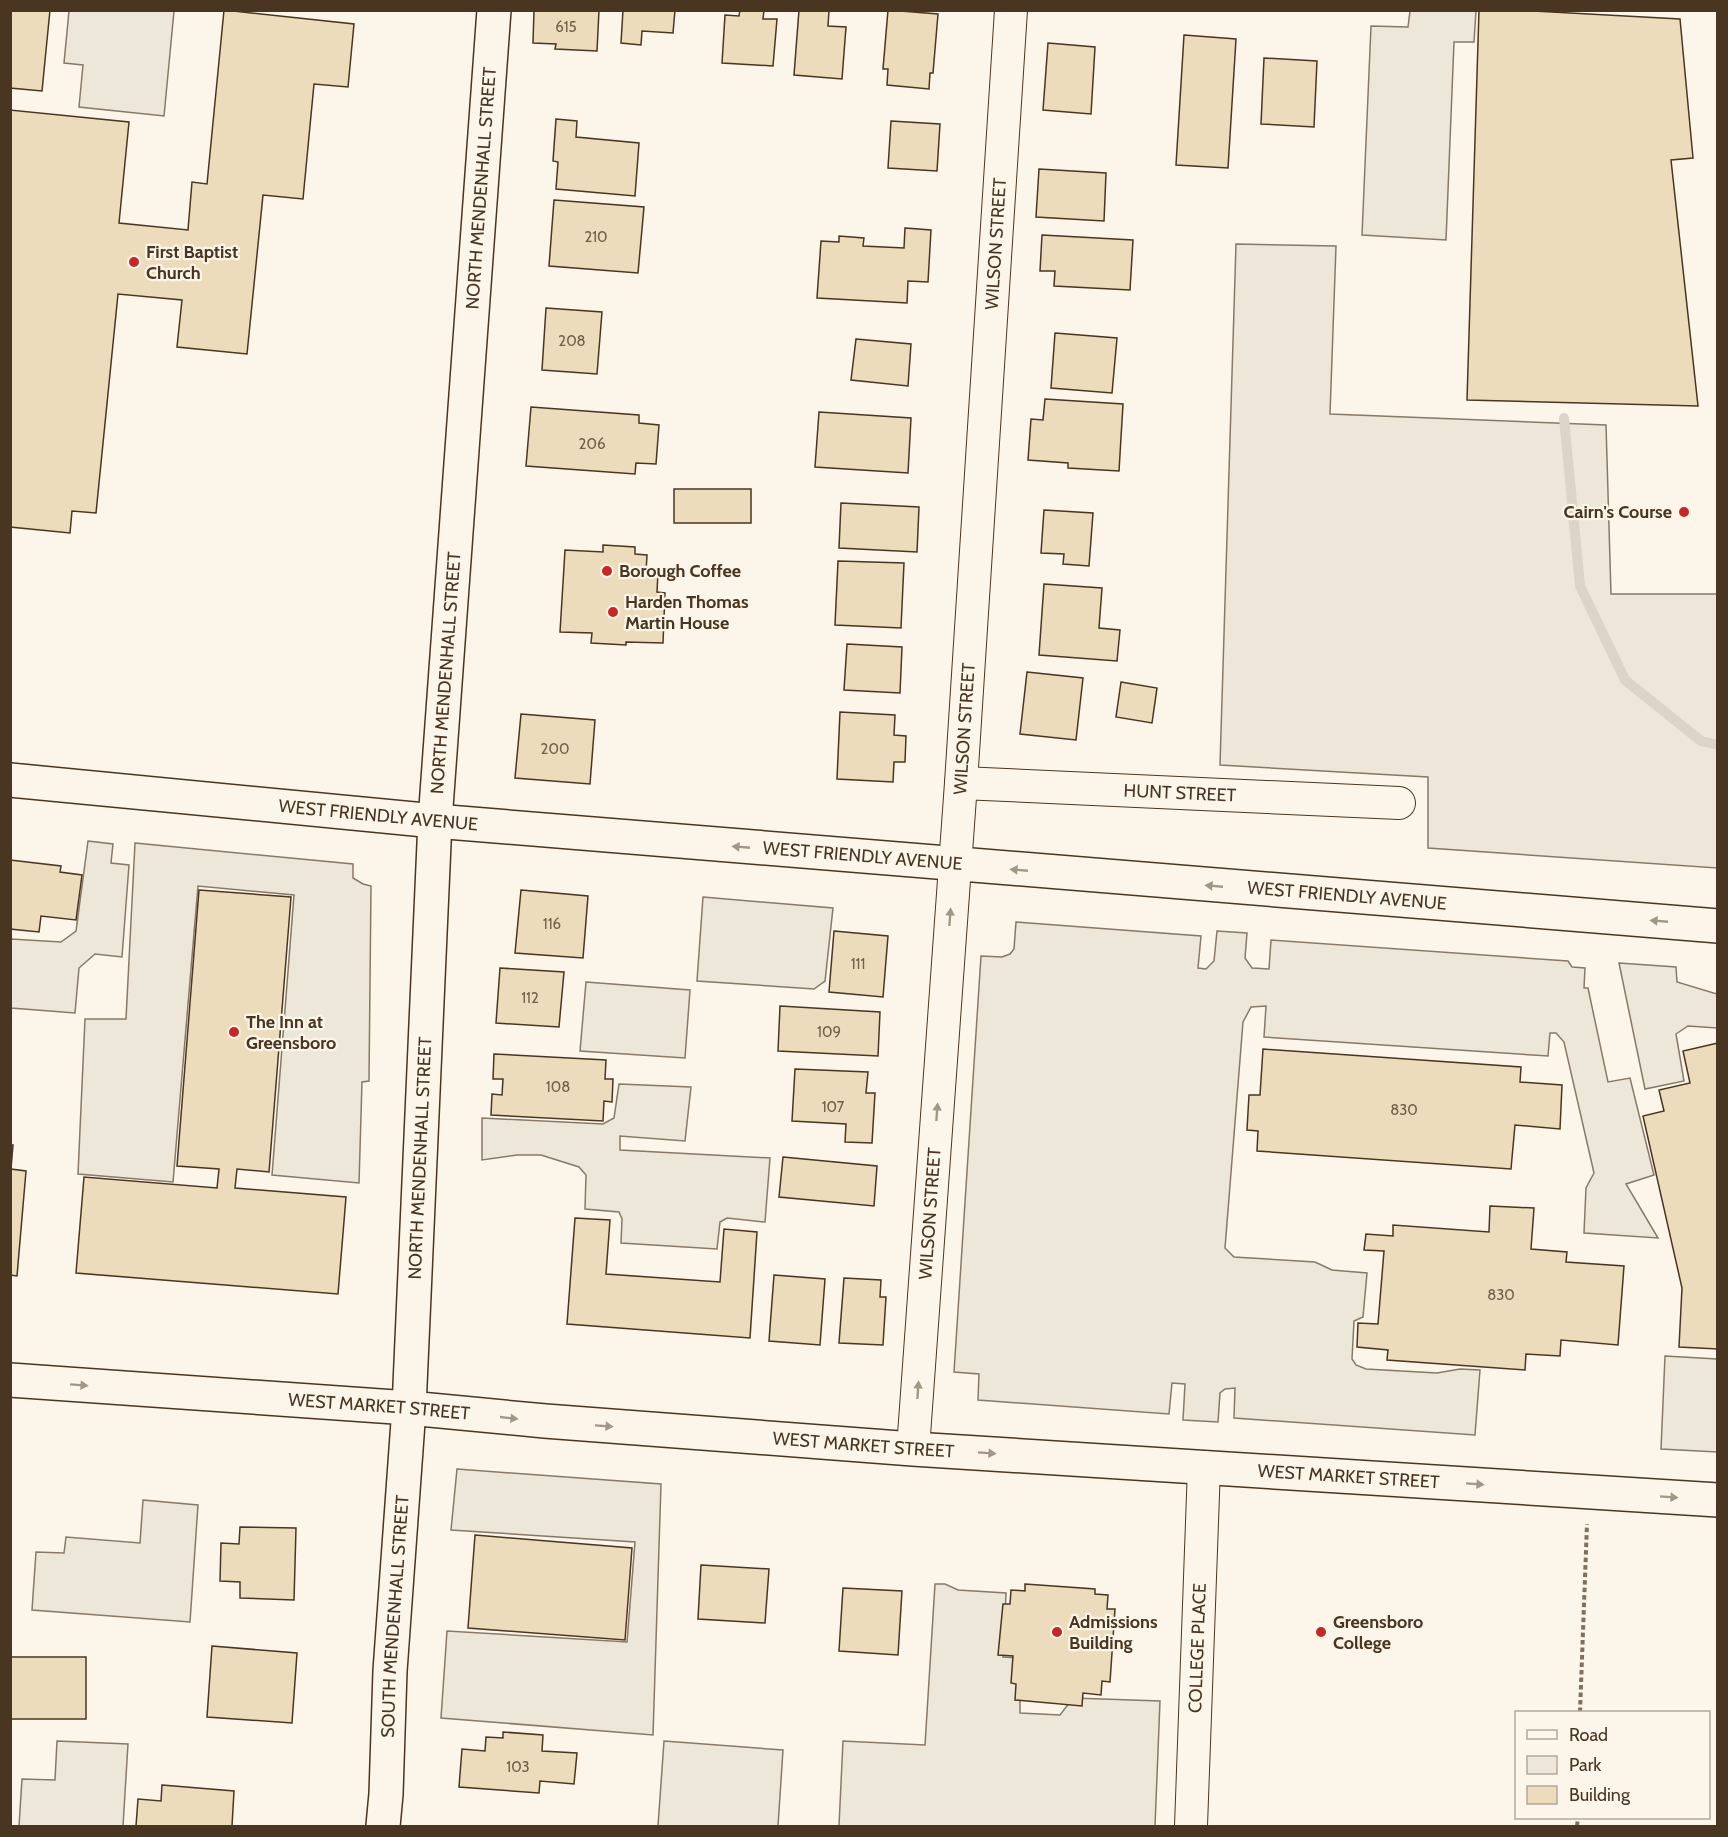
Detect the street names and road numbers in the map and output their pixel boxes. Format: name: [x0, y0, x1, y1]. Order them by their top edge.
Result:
street label: NORTH MENDENHALL STREET: [461, 66, 501, 310]
street label: WILSON STREET: [981, 177, 1011, 311]
street label: NORTH MENDENHALL STREET: [426, 550, 466, 795]
street label: WILSON STREET: [949, 662, 980, 796]
street label: HUNT STREET: [1123, 779, 1237, 807]
street label: WEST FRIENDLY AVENUE: [278, 795, 479, 835]
street label: WEST FRIENDLY AVENUE: [762, 837, 963, 875]
street label: WEST FRIENDLY AVENUE: [1246, 877, 1448, 915]
street label: NORTH MENDENHALL STREET: [404, 1036, 436, 1280]
street label: WILSON STREET: [914, 1146, 946, 1280]
street label: WEST MARKET STREET: [287, 1389, 471, 1425]
street label: WEST MARKET STREET: [772, 1427, 955, 1463]
street label: WEST MARKET STREET: [1257, 1460, 1440, 1493]
street label: SOUTH MENDENHALL STREET: [377, 1494, 414, 1738]
street label: COLLEGE PLACE: [1184, 1583, 1211, 1713]

